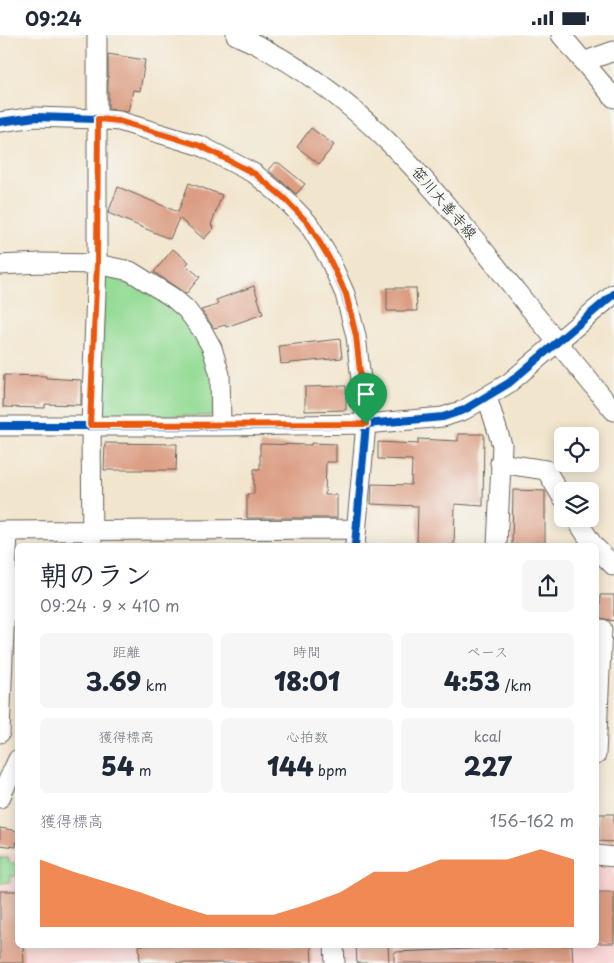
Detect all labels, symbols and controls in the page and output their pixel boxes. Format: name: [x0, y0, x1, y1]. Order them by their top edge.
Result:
text: 09:24: [25, 4, 82, 32]
street label: 笹川大善寺線: [407, 161, 483, 244]
pin: [345, 373, 387, 424]
icon: arrive: [352, 380, 380, 408]
map controls: [554, 427, 599, 527]
button: locate: [554, 427, 599, 472]
button: layers: [554, 482, 599, 527]
text: 朝のラン: [40, 552, 152, 595]
button: share: [522, 560, 574, 612]
text: 09:24 · 9 × 410 m: [40, 593, 180, 617]
text: 距離: [112, 641, 140, 662]
text: 時間: [293, 641, 321, 662]
text: ペース: [467, 641, 508, 662]
text: 3.69: [86, 662, 141, 700]
text: 18:01: [274, 662, 340, 700]
text: 4:53: [444, 662, 500, 700]
text: km: [141, 675, 167, 696]
text: /km: [500, 675, 532, 696]
text: 獲得標高: [98, 726, 154, 747]
text: 心拍数: [286, 726, 328, 747]
text: kcal: [474, 726, 502, 747]
text: 54: [101, 747, 134, 785]
text: 144: [267, 747, 314, 785]
text: 227: [464, 747, 512, 785]
text: m: [134, 760, 152, 781]
text: bpm: [314, 760, 347, 781]
text: 獲得標高: [40, 808, 104, 832]
text: 156–162 m: [490, 808, 574, 832]

